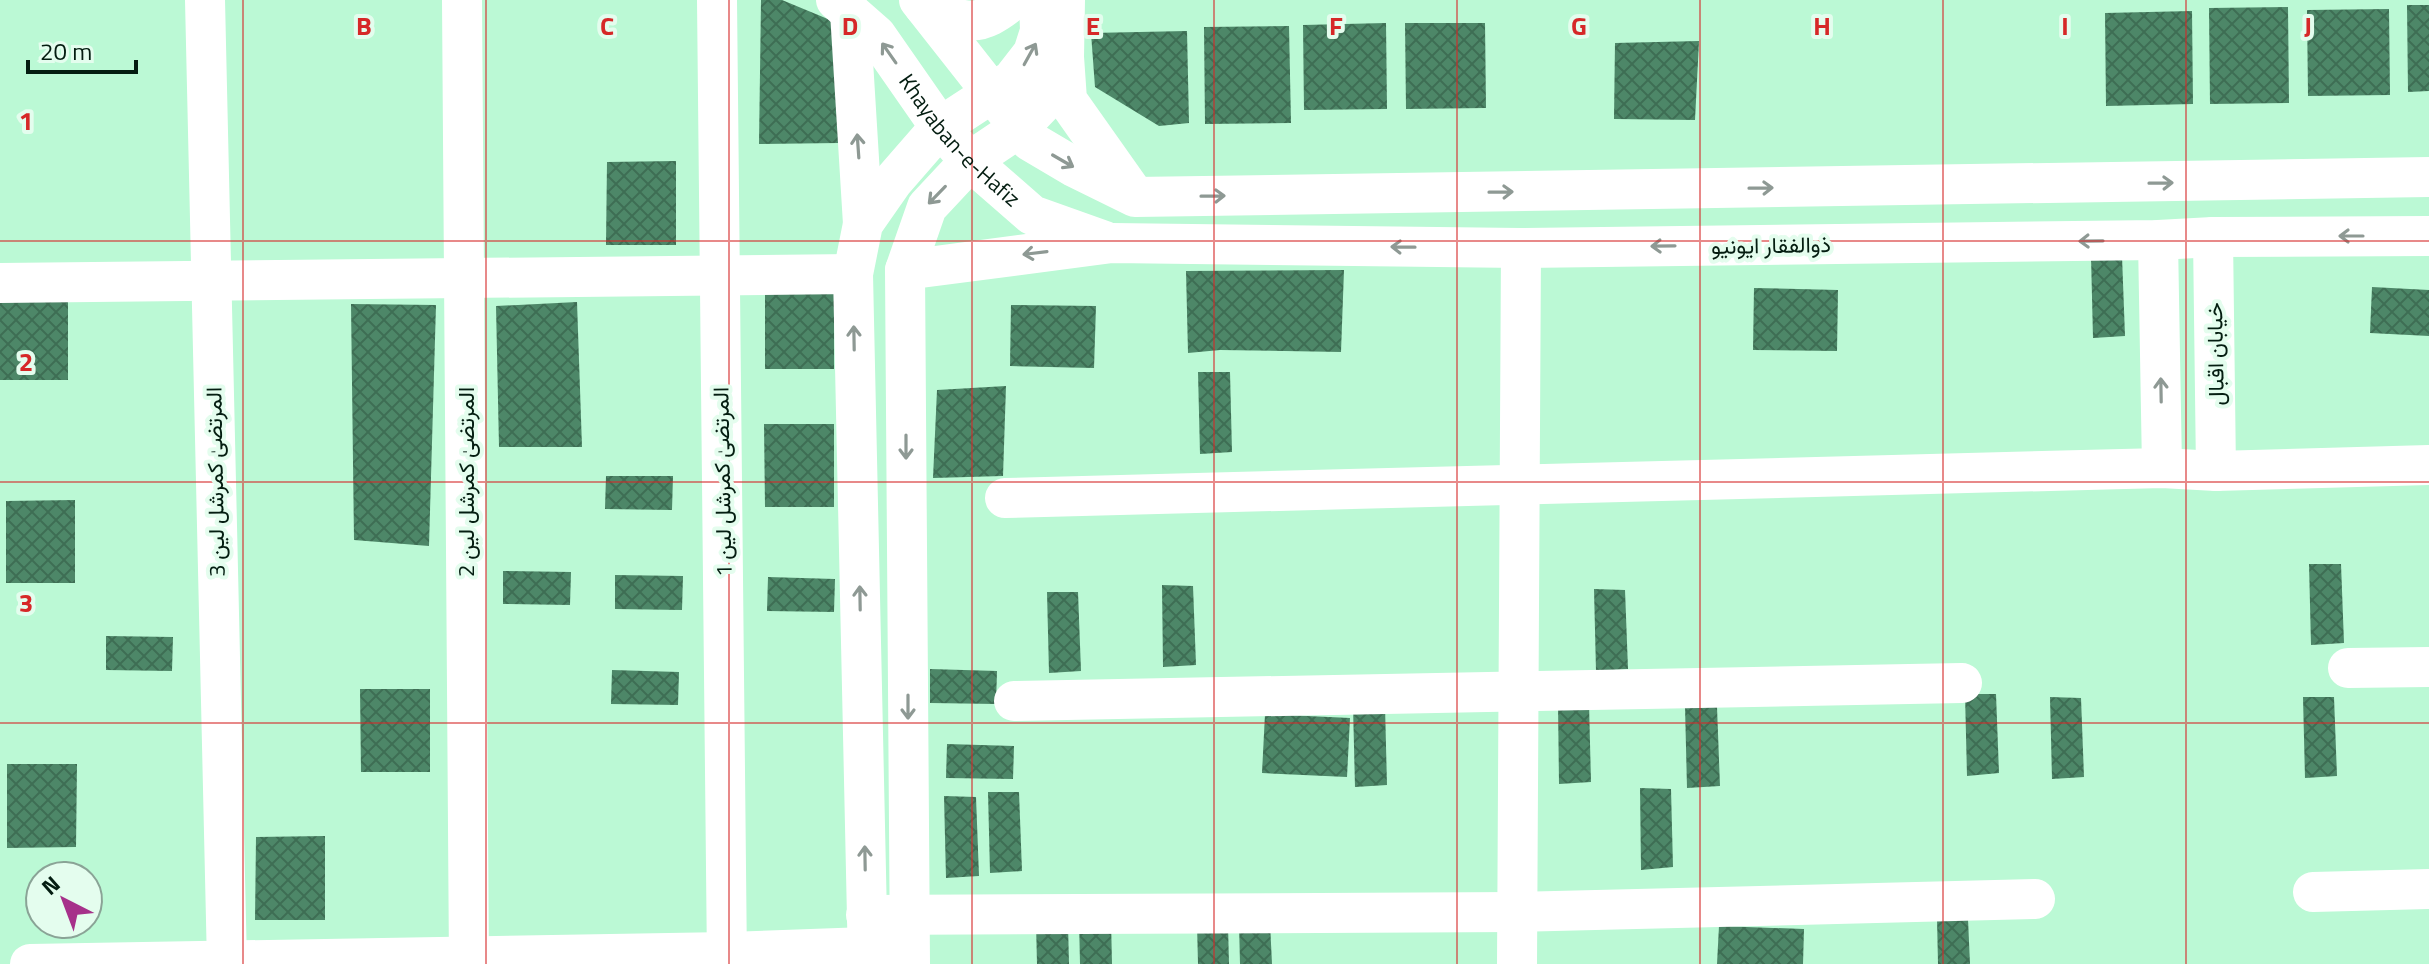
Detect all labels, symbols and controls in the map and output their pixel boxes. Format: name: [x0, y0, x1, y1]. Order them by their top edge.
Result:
text: B: [356, 6, 372, 45]
text: C: [600, 6, 614, 45]
text: D: [842, 6, 858, 45]
text: E: [1086, 6, 1100, 45]
text: F: [1329, 6, 1343, 45]
text: G: [1571, 6, 1587, 45]
text: H: [1813, 6, 1831, 45]
text: I: [2061, 6, 2069, 45]
text: J: [2304, 6, 2312, 45]
scale bar: [28, 24, 136, 74]
text: 20 m: [40, 33, 92, 69]
one-way arrow: [881, 43, 897, 65]
one-way arrow: [1022, 43, 1038, 66]
street label: Khayaban-e-Hafiz: [891, 66, 1028, 215]
text: 1: [19, 101, 33, 140]
one-way arrow: [850, 133, 865, 160]
one-way arrow: [1052, 153, 1075, 169]
one-way arrow: [2147, 175, 2174, 191]
one-way arrow: [1747, 180, 1774, 196]
one-way arrow: [1487, 184, 1514, 199]
one-way arrow: [928, 185, 947, 205]
one-way arrow: [1199, 188, 1226, 204]
street label: ذوالفقار ایونیو: [1711, 227, 1831, 263]
one-way arrow: [2338, 228, 2365, 244]
one-way arrow: [2078, 233, 2105, 248]
one-way arrow: [1390, 239, 1417, 255]
one-way arrow: [1650, 239, 1677, 254]
one-way arrow: [1022, 246, 1049, 261]
street label: خیابان اقبال: [2197, 302, 2233, 406]
one-way arrow: [847, 325, 862, 352]
text: 2: [19, 342, 33, 381]
one-way arrow: [2153, 377, 2168, 404]
street label: المرتضیٰ کمرشل لین 3: [196, 387, 234, 577]
street label: المرتضیٰ کمرشل لین 2: [449, 387, 483, 577]
street label: المرتضیٰ کمرشل لین 1: [703, 387, 741, 577]
one-way arrow: [898, 433, 914, 460]
text: 3: [19, 583, 33, 622]
one-way arrow: [852, 585, 867, 612]
one-way arrow: [900, 693, 916, 720]
one-way arrow: [857, 845, 873, 872]
north arrow: [24, 860, 104, 940]
text: N: [34, 867, 68, 903]

